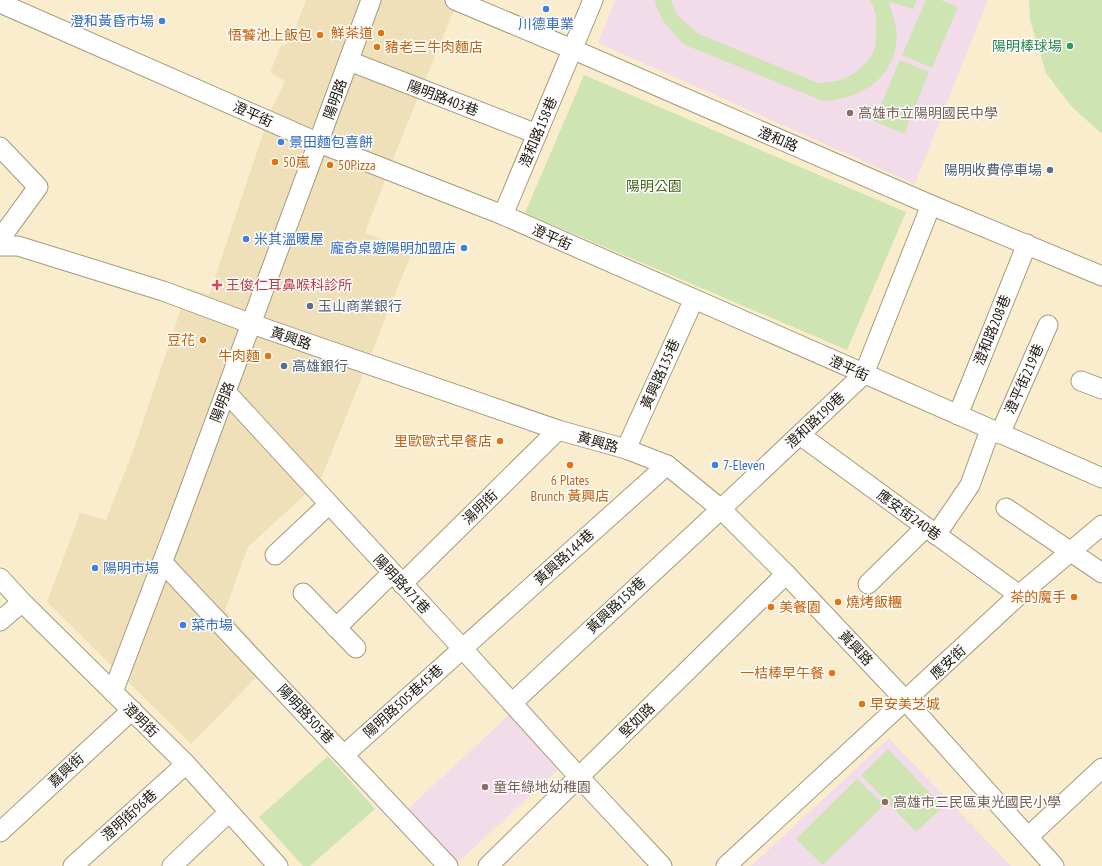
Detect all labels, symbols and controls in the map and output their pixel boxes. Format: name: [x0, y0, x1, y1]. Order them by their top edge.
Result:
marker: 川德車業: [541, 4, 551, 14]
place label: 澄和黃昏市場: [70, 12, 154, 30]
place label: 川德車業: [518, 15, 574, 33]
marker: 澄和黃昏市場: [157, 16, 167, 26]
place label: 鮮茶道: [331, 24, 373, 42]
place label: 悟饕池上飯包: [228, 26, 312, 44]
marker: 鮮茶道: [376, 28, 386, 38]
marker: 悟饕池上飯包: [315, 30, 325, 40]
place label: 陽明棒球場: [992, 37, 1062, 55]
place label: 豬老三牛肉麵店: [385, 38, 483, 56]
marker: 陽明棒球場: [1065, 41, 1075, 51]
marker: 豬老三牛肉麵店: [372, 42, 382, 52]
street label: 陽明路: [319, 76, 351, 122]
street label: 陽明路403巷: [405, 76, 481, 120]
street label: 澄和路158巷: [515, 94, 561, 170]
street label: 澄平街: [230, 97, 276, 131]
place label: 高雄市立陽明國民中學: [858, 104, 998, 122]
marker: 高雄市立陽明國民中學: [845, 108, 855, 118]
street label: 澄和路: [755, 123, 801, 155]
place label: 景田麵包喜餅: [289, 133, 373, 151]
marker: 景田麵包喜餅: [276, 137, 286, 147]
place label: 50嵐: [283, 153, 311, 171]
place label: 50Pizza: [338, 156, 376, 174]
marker: 50嵐: [270, 157, 280, 167]
marker: 50Pizza: [325, 160, 335, 170]
place label: 陽明收費停車場: [944, 161, 1042, 179]
marker: 陽明收費停車場: [1045, 165, 1055, 175]
park label: 陽明公園: [626, 177, 682, 195]
street label: 澄平街: [529, 220, 575, 254]
place label: 米其溫暖屋: [254, 230, 324, 248]
marker: 米其溫暖屋: [241, 234, 251, 244]
place label: 龐奇桌遊陽明加盟店: [330, 239, 456, 257]
marker: 龐奇桌遊陽明加盟店: [459, 243, 469, 253]
place label: 王俊仁耳鼻喉科診所: [226, 276, 352, 294]
marker: 王俊仁耳鼻喉科診所: [211, 279, 223, 291]
street label: 澄和路208巷: [970, 292, 1014, 368]
place label: 玉山商業銀行: [318, 297, 402, 315]
marker: 玉山商業銀行: [305, 301, 315, 311]
street label: 黃興路: [268, 323, 314, 353]
place label: 豆花: [167, 331, 195, 349]
marker: 豆花: [198, 335, 208, 345]
street label: 黃興路135巷: [637, 336, 683, 412]
street label: 澄平街219巷: [1001, 341, 1047, 417]
place label: 牛肉麵: [218, 347, 260, 365]
marker: 牛肉麵: [263, 351, 273, 361]
street label: 澄平街: [826, 351, 872, 385]
place label: 高雄銀行: [292, 357, 348, 375]
marker: 高雄銀行: [279, 361, 289, 371]
street label: 陽明路: [206, 379, 238, 425]
street label: 澄和路190巷: [781, 388, 849, 452]
street label: 黃興路: [575, 428, 621, 456]
place label: 里歐歐式早餐店: [394, 432, 492, 450]
marker: 里歐歐式早餐店: [495, 436, 505, 446]
place label: 7-Eleven: [723, 456, 765, 474]
marker: 6 Plates Brunch 黃興店: [565, 460, 575, 470]
marker: 7-Eleven: [710, 460, 720, 470]
place label: 6 Plates Brunch 黃興店: [531, 471, 609, 505]
street label: 湯明街: [459, 486, 501, 528]
street label: 應安街240巷: [873, 486, 945, 544]
street label: 黃興路144巷: [530, 525, 598, 589]
street label: 陽明路471巷: [370, 550, 434, 618]
place label: 陽明市場: [103, 559, 159, 577]
marker: 陽明市場: [90, 563, 100, 573]
street label: 黃興路158巷: [582, 573, 650, 637]
place label: 茶的魔手: [1010, 588, 1066, 606]
marker: 茶的魔手: [1069, 592, 1079, 602]
place label: 燒烤飯糰: [846, 593, 902, 611]
marker: 燒烤飯糰: [833, 597, 843, 607]
place label: 美餐園: [779, 598, 821, 616]
marker: 美餐園: [766, 602, 776, 612]
place label: 菜市場: [191, 616, 233, 634]
marker: 菜市場: [178, 620, 188, 630]
street label: 黃興路: [835, 627, 877, 669]
street label: 應安街: [927, 641, 969, 683]
street label: 陽明路505巷45巷: [359, 660, 447, 742]
place label: 一桔棒早午餐: [740, 664, 824, 682]
marker: 一桔棒早午餐: [827, 668, 837, 678]
street label: 陽明路505巷: [274, 680, 338, 748]
place label: 早安美芝城: [870, 695, 940, 713]
street label: 澄明街: [120, 699, 162, 741]
street label: 堅如路: [616, 699, 658, 741]
marker: 早安美芝城: [857, 699, 867, 709]
street label: 嘉興街: [45, 749, 87, 791]
place label: 童年綠地幼稚園: [493, 778, 591, 796]
marker: 童年綠地幼稚園: [480, 782, 490, 792]
street label: 澄明街96巷: [97, 785, 161, 845]
place label: 高雄市三民區東光國民小學: [893, 793, 1061, 811]
marker: 高雄市三民區東光國民小學: [880, 797, 890, 807]

